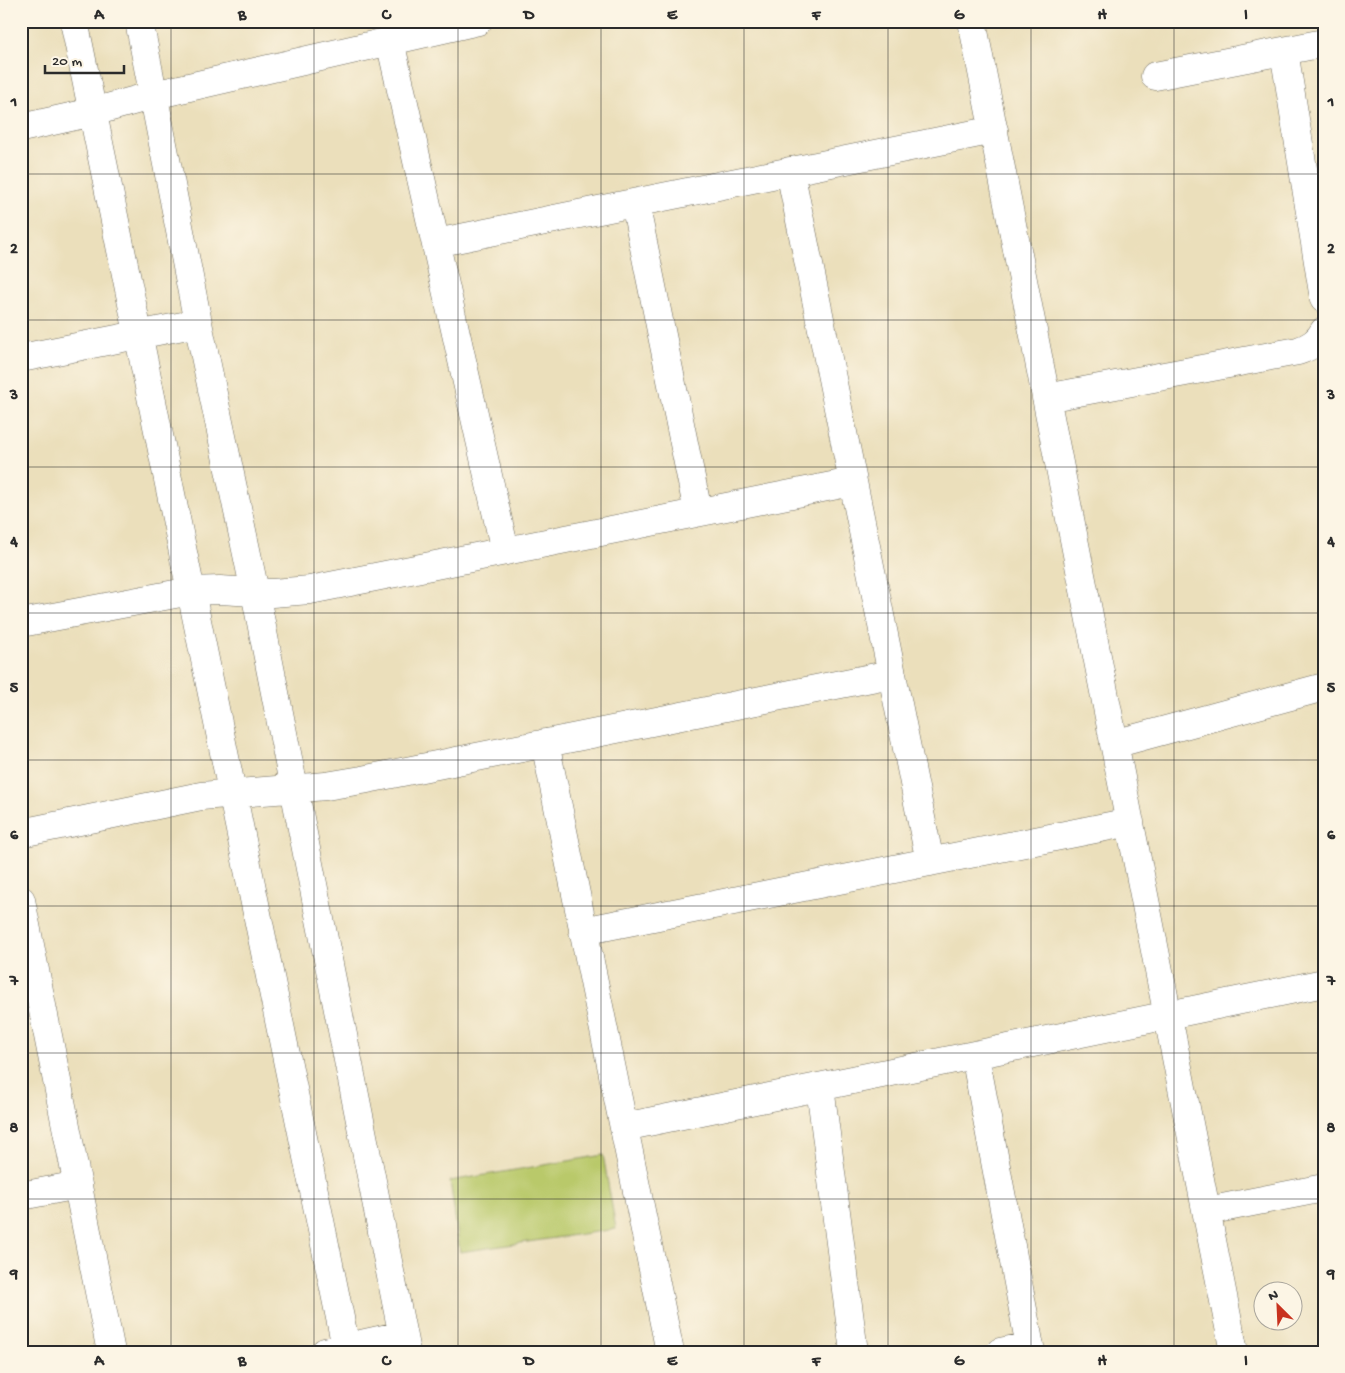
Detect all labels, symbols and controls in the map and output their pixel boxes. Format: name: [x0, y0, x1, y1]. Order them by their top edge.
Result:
text: A: [93, 7, 105, 26]
text: B: [237, 7, 247, 26]
text: C: [381, 7, 392, 26]
text: D: [522, 7, 535, 26]
text: E: [667, 7, 678, 26]
text: F: [811, 7, 822, 26]
text: G: [954, 7, 965, 26]
text: H: [1097, 7, 1107, 26]
text: I: [1244, 7, 1248, 26]
scale bar: [45, 42, 124, 74]
text: 20 m: [52, 53, 82, 71]
text: 1: [10, 94, 17, 113]
text: 1: [1327, 94, 1334, 113]
text: 2: [10, 241, 18, 260]
text: 2: [1327, 241, 1335, 260]
text: 3: [9, 387, 18, 406]
text: 3: [1326, 387, 1335, 406]
text: 4: [9, 534, 18, 553]
text: 4: [1326, 534, 1335, 553]
text: 5: [10, 680, 19, 699]
text: 5: [1327, 680, 1336, 699]
text: 6: [10, 827, 19, 846]
text: 6: [1327, 827, 1336, 846]
text: 7: [9, 973, 19, 992]
text: 7: [1326, 973, 1336, 992]
text: 8: [10, 1120, 19, 1139]
text: 8: [1327, 1120, 1336, 1139]
text: 9: [9, 1266, 18, 1285]
text: 9: [1326, 1266, 1335, 1285]
north arrow: [1252, 1280, 1302, 1330]
text: N: [1266, 1287, 1281, 1306]
text: A: [93, 1353, 105, 1372]
text: B: [237, 1353, 247, 1372]
text: C: [381, 1353, 392, 1372]
text: D: [522, 1353, 535, 1372]
text: E: [667, 1353, 678, 1372]
text: F: [811, 1353, 822, 1372]
text: G: [954, 1353, 965, 1372]
text: H: [1097, 1353, 1107, 1372]
text: I: [1244, 1353, 1248, 1372]

